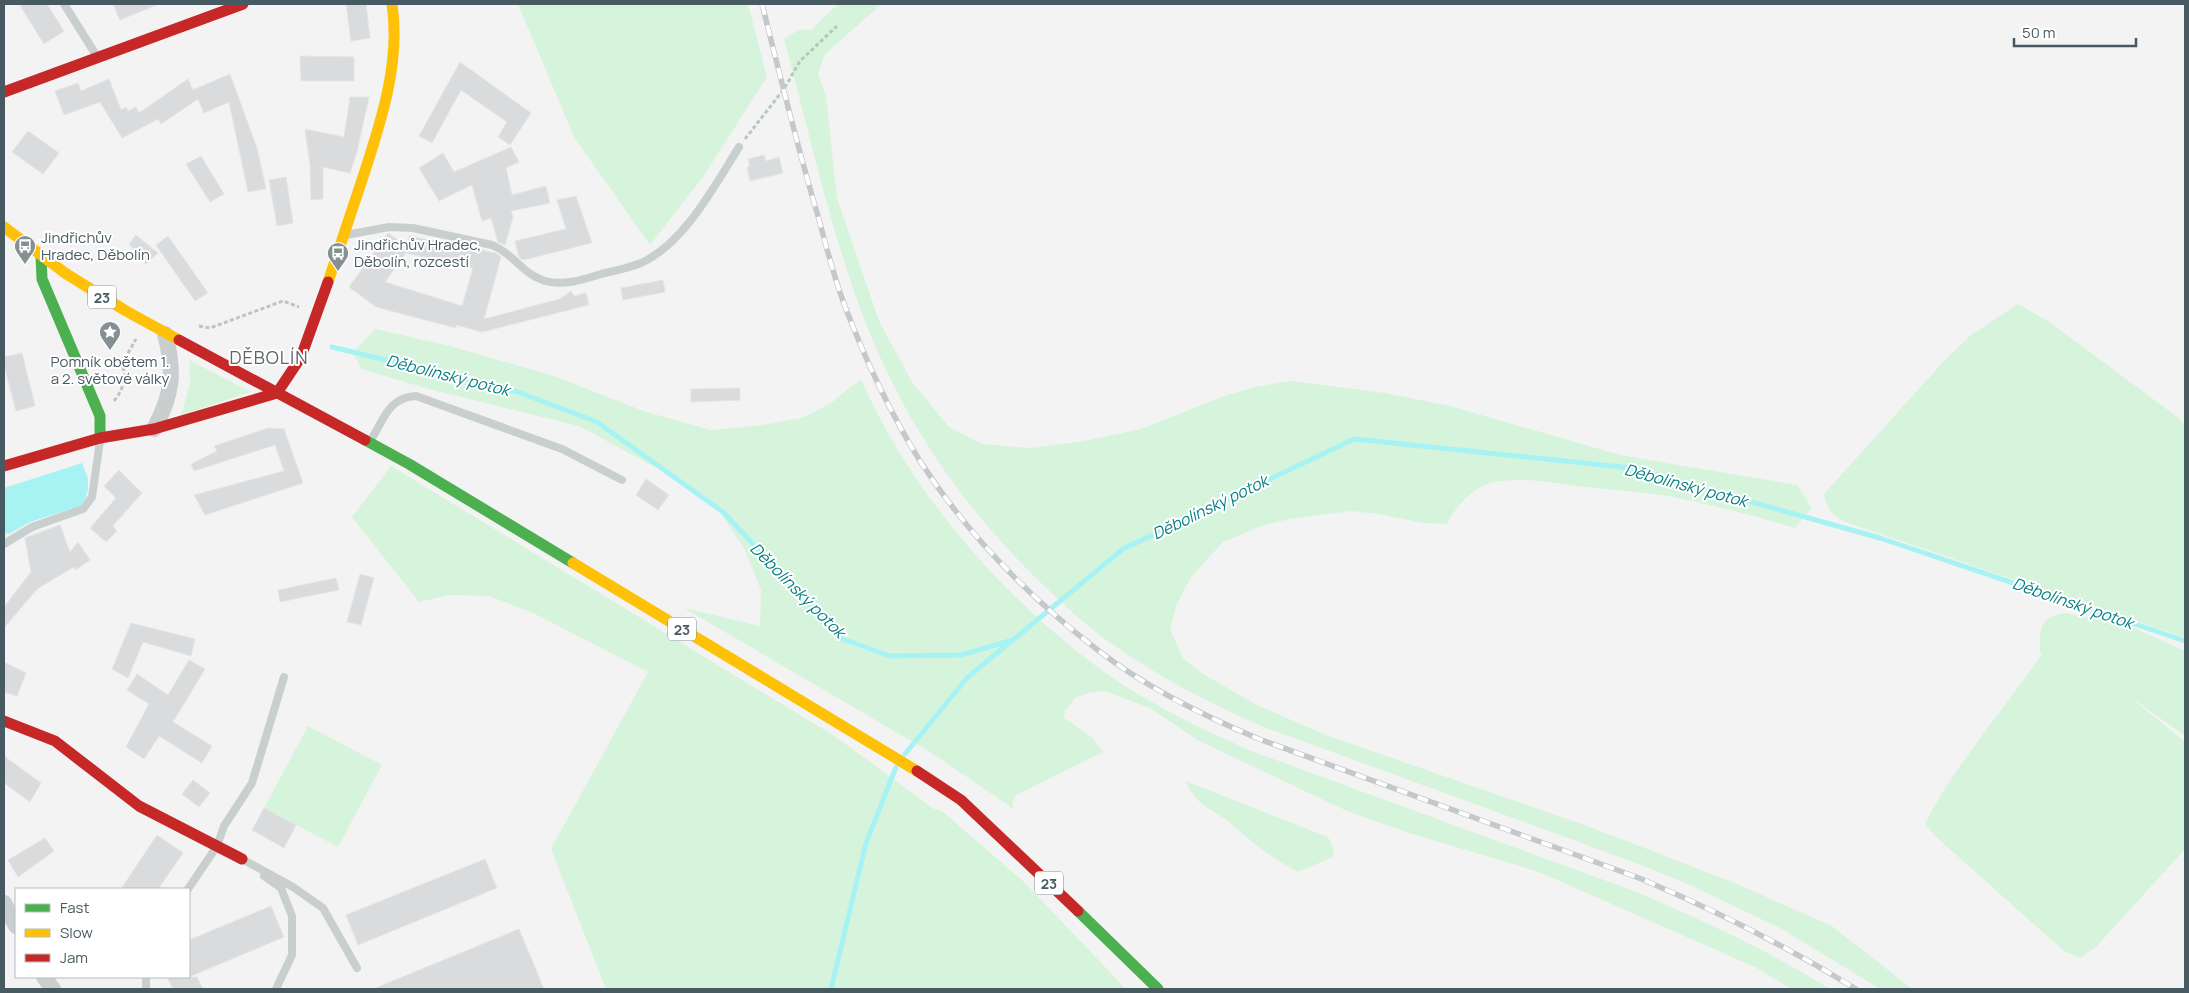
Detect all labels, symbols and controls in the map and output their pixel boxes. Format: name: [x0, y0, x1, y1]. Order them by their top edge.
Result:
scale bar: [2014, 15, 2136, 47]
text: 50 m: [2022, 22, 2056, 43]
place label: Jindřichův Hradec, Děbolín: [41, 227, 150, 265]
bus stop icon: Jindřichův Hradec, Děbolín: [13, 234, 37, 265]
place label: Jindřichův Hradec, Děbolín, rozcestí: [354, 234, 481, 272]
bus stop icon: Jindřichův Hradec, Děbolín, rozcestí: [326, 241, 350, 272]
road number: 23: [88, 286, 116, 308]
place icon: Pomník obětem 1. a 2. světové války: [98, 320, 122, 351]
district label: DĚBOLÍN: [229, 345, 309, 369]
water label: Děbolínský potok: [384, 349, 514, 401]
place label: Pomník obětem 1. a 2. světové války: [51, 351, 170, 389]
water label: Děbolínský potok: [1622, 458, 1752, 513]
water label: Děbolínský potok: [1148, 469, 1273, 545]
water label: Děbolínský potok: [746, 538, 852, 644]
water label: Děbolínský potok: [2010, 572, 2138, 635]
road number: 23: [668, 618, 696, 640]
road number: 23: [1035, 871, 1063, 894]
legend: [15, 888, 190, 978]
text: Fast: [60, 897, 89, 918]
text: Slow: [60, 922, 93, 943]
text: Jam: [60, 947, 88, 968]

